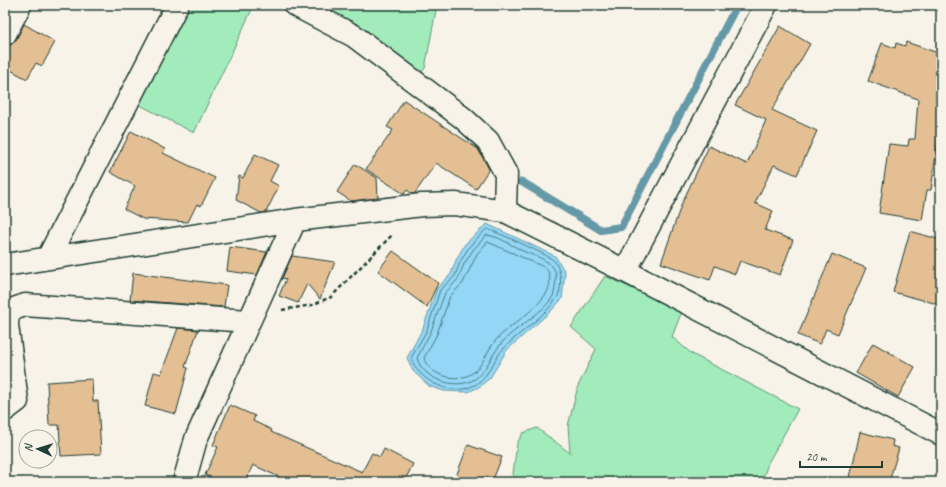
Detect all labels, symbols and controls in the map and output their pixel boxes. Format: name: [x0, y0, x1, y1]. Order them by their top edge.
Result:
north arrow: [18, 429, 58, 469]
text: N: [21, 442, 35, 452]
scale bar: [800, 443, 882, 469]
text: 20 m: [806, 449, 828, 465]

